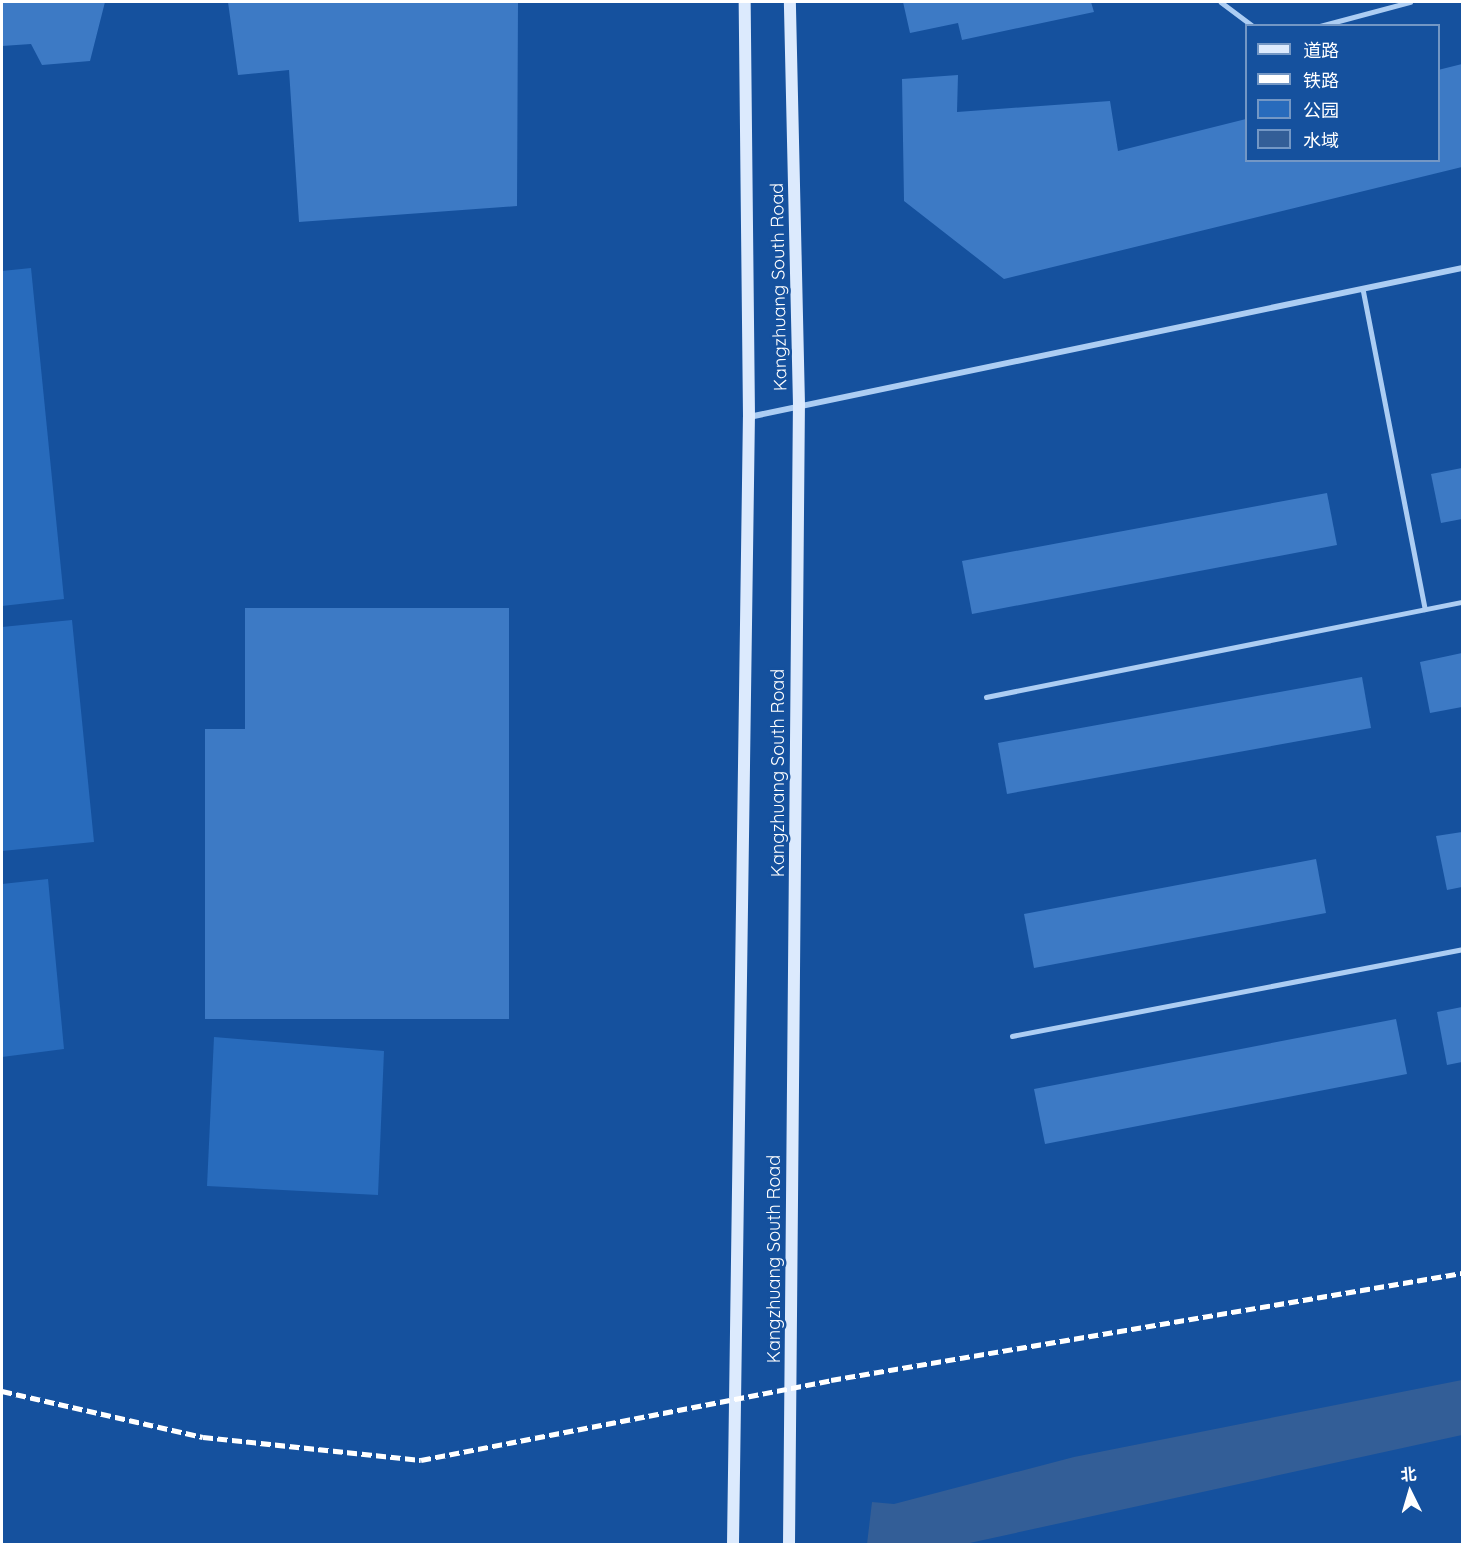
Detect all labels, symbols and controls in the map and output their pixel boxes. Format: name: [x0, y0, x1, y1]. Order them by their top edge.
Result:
legend: [1245, 24, 1440, 162]
text: 道路: [1303, 39, 1339, 62]
text: 铁路: [1303, 69, 1339, 92]
text: 公园: [1303, 99, 1339, 122]
text: 水域: [1303, 129, 1339, 152]
street label: Kangzhuang South Road: [766, 183, 792, 391]
street label: Kangzhuang South Road: [767, 669, 789, 877]
street label: Kangzhuang South Road: [763, 1155, 785, 1363]
north arrow: [1380, 1462, 1440, 1522]
text: 北: [1400, 1463, 1417, 1485]

